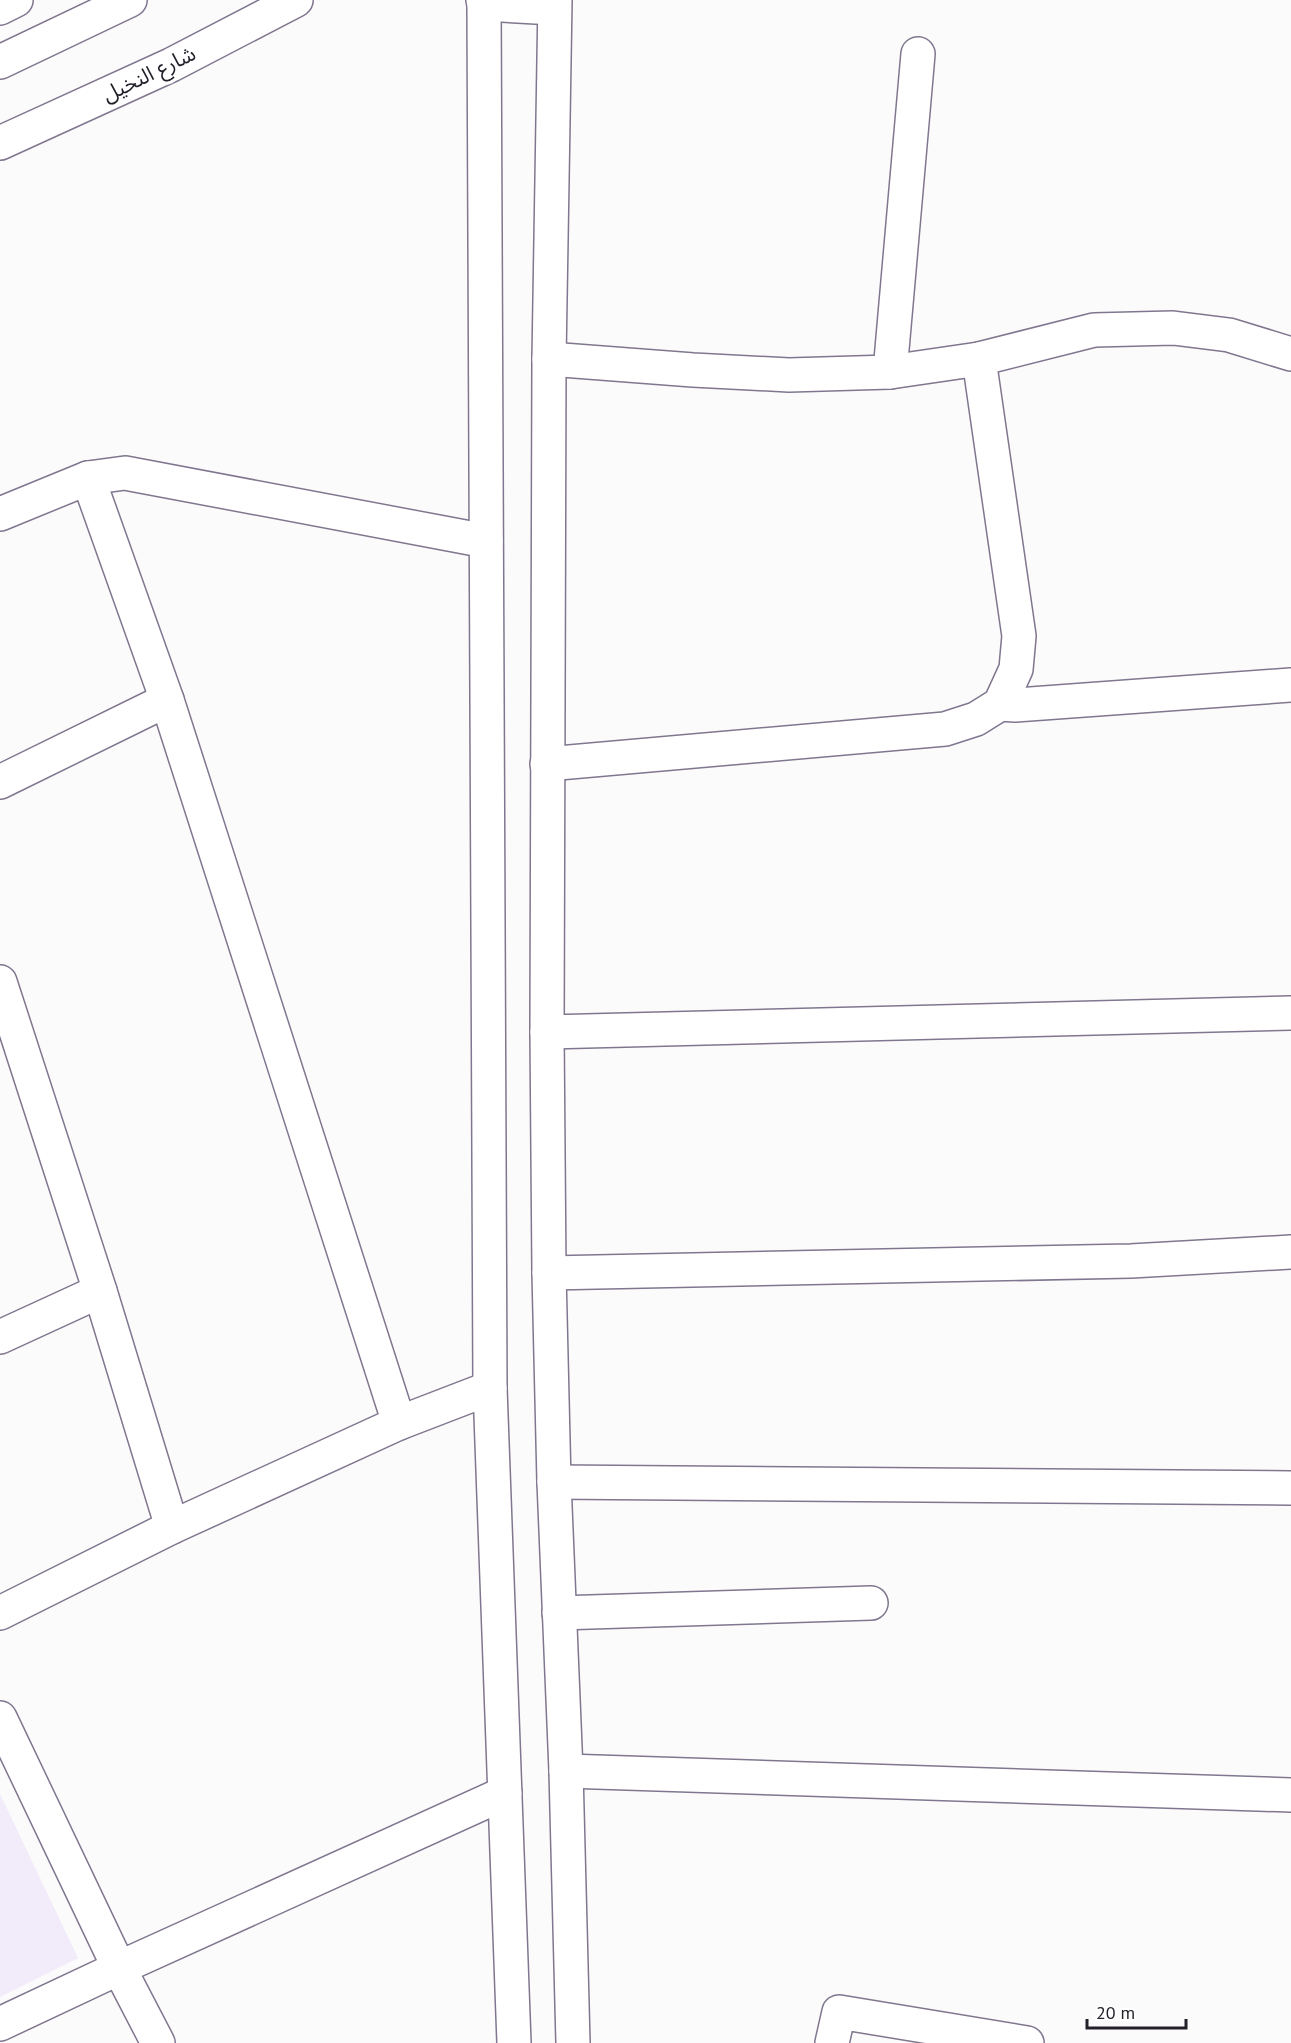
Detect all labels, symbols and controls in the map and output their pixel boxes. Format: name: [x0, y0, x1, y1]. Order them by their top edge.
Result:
street label: شارع النخيل: [98, 39, 201, 110]
scale bar: [1087, 1992, 1186, 2030]
text: 20 m: [1096, 2001, 1135, 2024]

